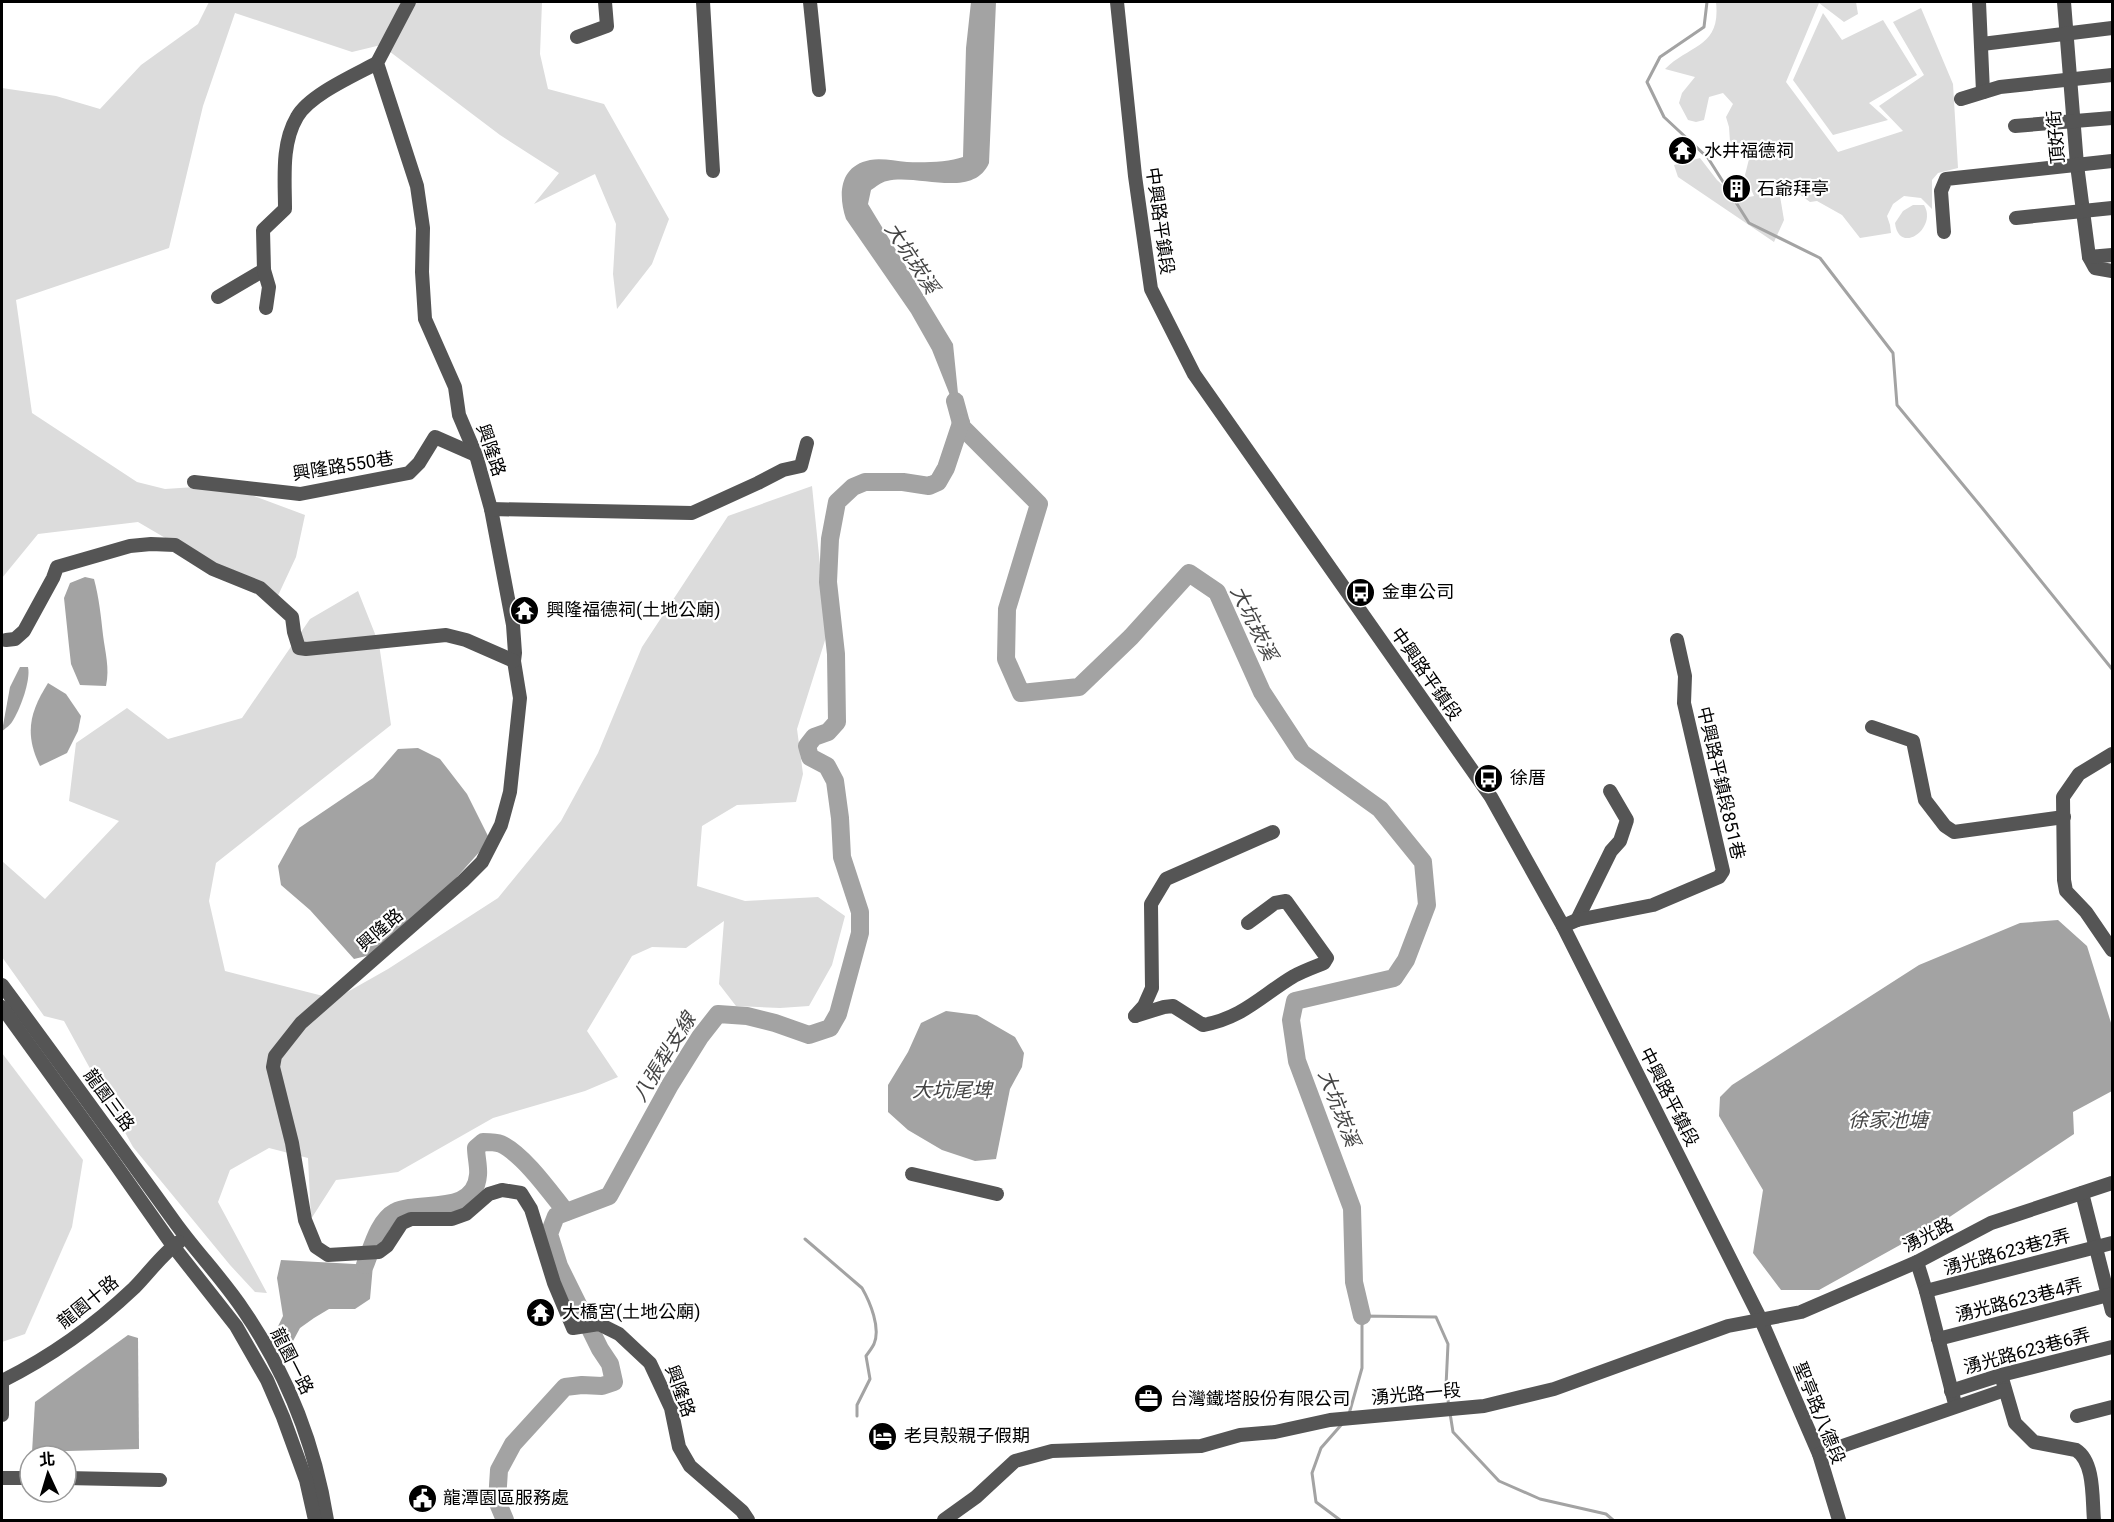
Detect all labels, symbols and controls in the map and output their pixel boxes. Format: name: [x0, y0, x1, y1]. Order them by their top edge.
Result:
street label: 頂好街: [2043, 109, 2068, 165]
temple icon: 水井福德祠: [1667, 135, 1699, 167]
place label: 水井福德祠: [1704, 140, 1794, 161]
street label: 中興路平鎮段: [1143, 166, 1178, 276]
building icon: 石爺拜亭: [1720, 173, 1752, 205]
place label: 石爺拜亭: [1757, 178, 1829, 199]
water label: 大坑崁溪: [880, 218, 945, 301]
street label: 興隆路: [473, 421, 510, 479]
street label: 興隆路550巷: [291, 447, 395, 484]
bus stop icon: 金車公司: [1345, 576, 1377, 608]
place label: 金車公司: [1382, 581, 1454, 602]
water label: 大坑崁溪: [1226, 582, 1284, 667]
temple icon: 興隆福德祠(土地公廟): [509, 594, 541, 626]
place label: 興隆福德祠(土地公廟): [546, 599, 720, 621]
street label: 中興路平鎮段: [1387, 623, 1466, 724]
street label: 中興路平鎮段851巷: [1694, 704, 1749, 861]
bus stop icon: 徐厝: [1473, 762, 1505, 794]
place label: 徐厝: [1510, 767, 1546, 788]
street label: 興隆路: [352, 904, 407, 955]
water label: 八張犁支線: [627, 1007, 702, 1106]
street label: 中興路平鎮段: [1636, 1044, 1703, 1150]
street label: 龍園三路: [80, 1064, 139, 1135]
water label: 大坑崁溪: [1313, 1066, 1366, 1152]
water label: 大坑尾埤: [912, 1078, 994, 1102]
water label: 徐家池塘: [1848, 1108, 1931, 1132]
street label: 湧光路: [1899, 1213, 1957, 1256]
street label: 湧光路623巷2弄: [1941, 1224, 2073, 1279]
street label: 龍園十路: [53, 1271, 122, 1332]
street label: 湧光路623巷4弄: [1953, 1274, 2085, 1325]
temple icon: 大橋宮(土地公廟): [525, 1296, 557, 1328]
place label: 大橋宮(土地公廟): [562, 1301, 700, 1323]
street label: 湧光路623巷6弄: [1961, 1323, 2093, 1378]
street label: 龍園一路: [267, 1324, 318, 1398]
street label: 聖亭路八德段: [1789, 1359, 1849, 1467]
street label: 興隆路: [661, 1362, 700, 1420]
street label: 湧光路一段: [1370, 1379, 1462, 1408]
office icon: 台灣鐵塔股份有限公司: [1133, 1383, 1165, 1415]
place label: 台灣鐵塔股份有限公司: [1170, 1388, 1350, 1409]
hotel icon: 老貝殼親子假期: [867, 1420, 899, 1452]
place label: 老貝殼親子假期: [904, 1425, 1030, 1446]
north arrow: [18, 1444, 78, 1504]
text: 北: [38, 1449, 56, 1470]
public building icon: 龍潭園區服務處: [406, 1482, 438, 1514]
place label: 龍潭園區服務處: [443, 1487, 569, 1508]

